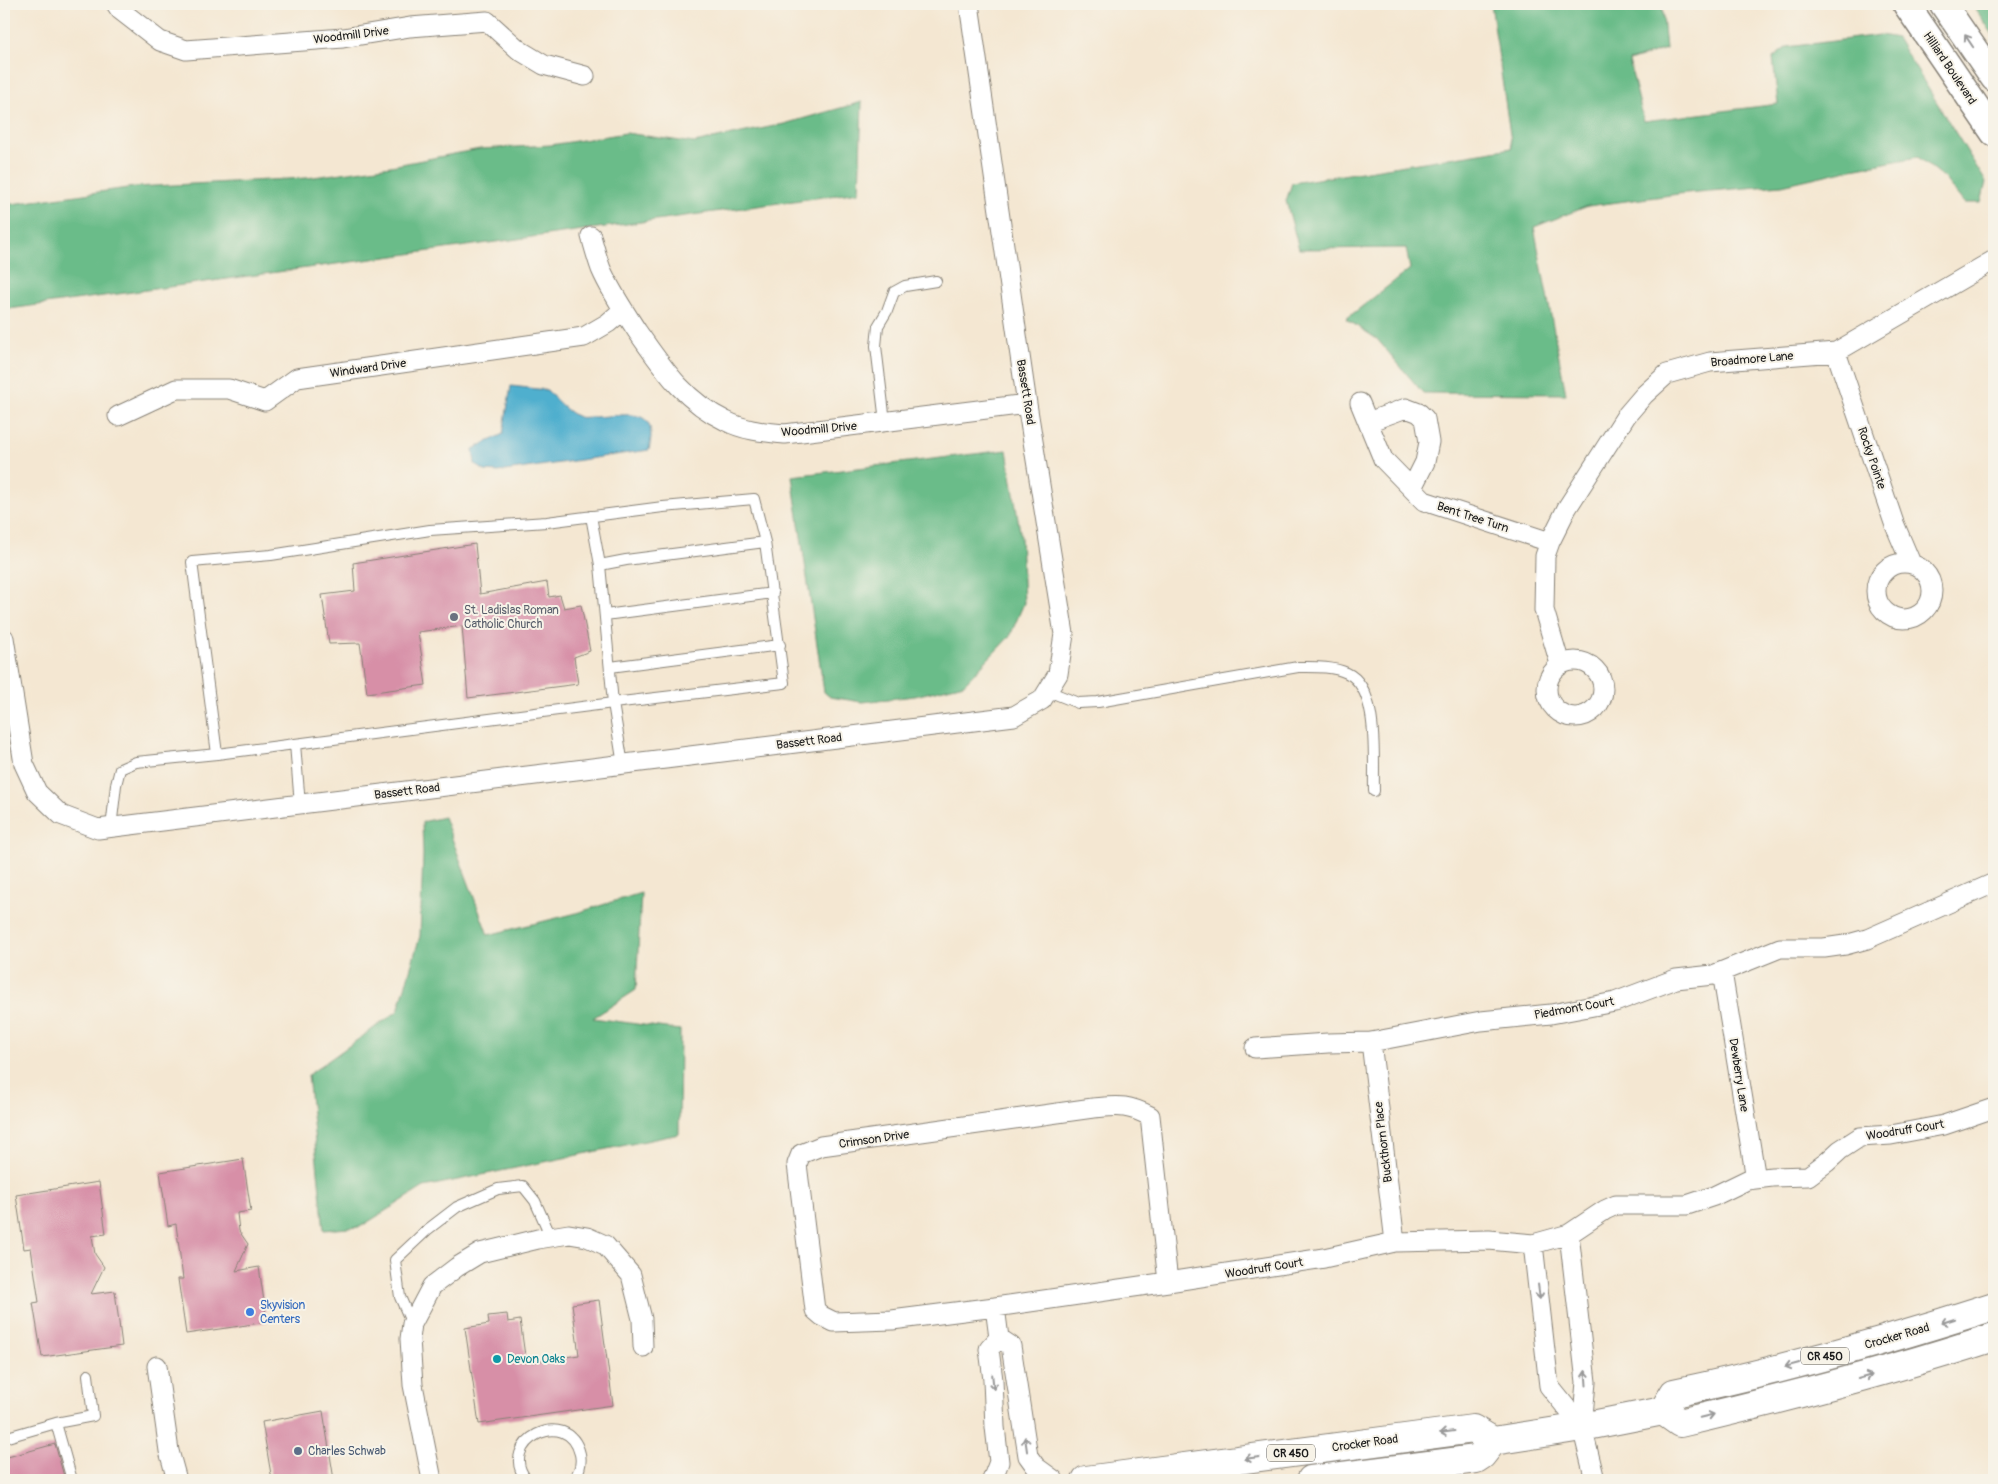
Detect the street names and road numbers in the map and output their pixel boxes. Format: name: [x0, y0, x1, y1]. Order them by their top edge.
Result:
street label: Woodmill Drive: [313, 23, 390, 48]
street label: Hilliard Boulevard: [1920, 29, 1980, 108]
street label: Broadmore Lane: [1710, 348, 1794, 371]
street label: Windward Drive: [329, 356, 407, 381]
street label: Bassett Road: [1013, 358, 1038, 426]
street label: Woodmill Drive: [781, 419, 858, 440]
street label: Rocky Pointe: [1854, 425, 1889, 491]
street label: Bent Tree Turn: [1435, 499, 1511, 536]
street label: Bassett Road: [775, 730, 843, 753]
street label: Bassett Road: [373, 780, 441, 803]
street label: Piedmont Court: [1533, 994, 1615, 1023]
street label: Dewberry Lane: [1725, 1037, 1752, 1113]
street label: Buckthorn Place: [1371, 1100, 1396, 1183]
street label: Woodruff Court: [1865, 1117, 1945, 1144]
street label: Crimson Drive: [838, 1127, 910, 1152]
street label: Woodruff Court: [1224, 1255, 1304, 1282]
street label: Crocker Road: [1863, 1320, 1931, 1353]
road number: CR 450: [1801, 1348, 1849, 1364]
street label: Crocker Road: [1331, 1431, 1399, 1456]
road number: CR 450: [1267, 1445, 1315, 1462]

